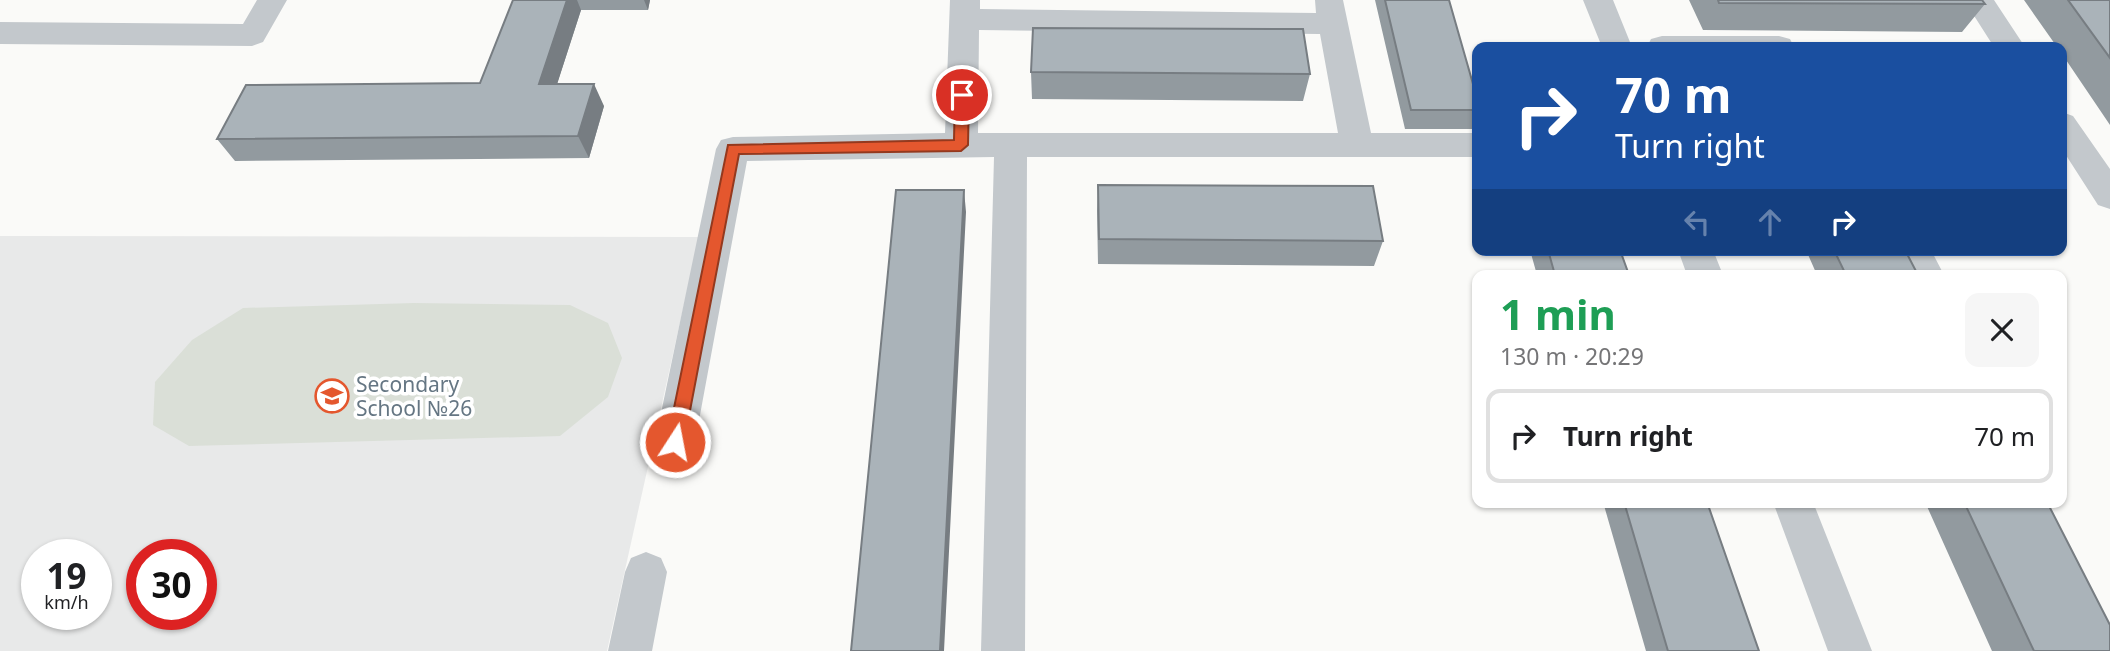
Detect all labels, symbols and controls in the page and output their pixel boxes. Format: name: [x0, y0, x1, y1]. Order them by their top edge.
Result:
text: 70 m: [1615, 61, 1732, 127]
pin: [932, 65, 992, 125]
icon: right: [1500, 70, 1591, 161]
icon: arrive: [943, 76, 981, 114]
text: Turn right: [1615, 124, 1765, 167]
icon: left: [1678, 203, 1716, 241]
icon: ahead: [1751, 203, 1789, 241]
icon: right: [1824, 203, 1862, 241]
text: 1 min: [1500, 285, 1616, 342]
button: close: [1965, 293, 2039, 367]
text: 130 m · 20:29: [1500, 340, 1644, 372]
place label: Secondary School №26: [356, 370, 472, 422]
school or university icon: Secondary School №26: [313, 377, 351, 415]
position arrow: [638, 405, 712, 479]
icon: right: [1504, 417, 1542, 455]
text: Turn right: [1563, 418, 1693, 454]
text: 70 m: [1974, 418, 2035, 454]
speed limit sign: 30: [126, 539, 217, 630]
text: 19: [46, 552, 87, 599]
text: km/h: [44, 590, 89, 614]

